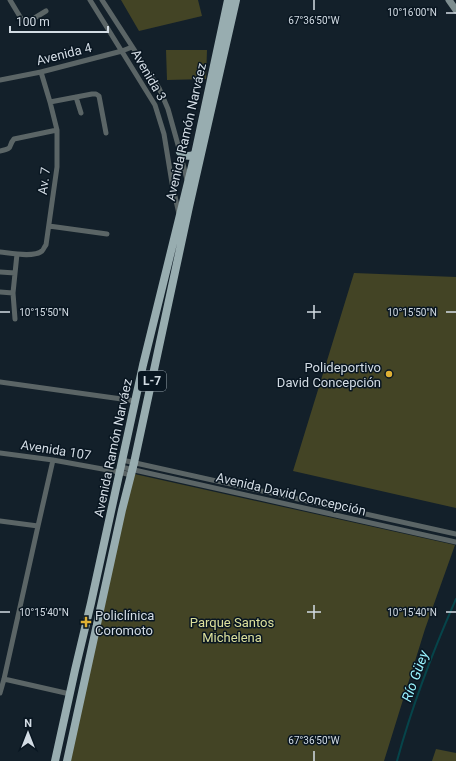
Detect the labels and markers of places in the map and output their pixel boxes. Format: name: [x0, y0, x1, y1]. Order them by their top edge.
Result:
place label: Polideportivo David Concepción: [277, 360, 381, 390]
marker: Polideportivo David Concepción: [384, 369, 394, 379]
place label: Policlínica Coromoto: [95, 608, 154, 638]
marker: Policlínica Coromoto: [80, 616, 92, 628]

